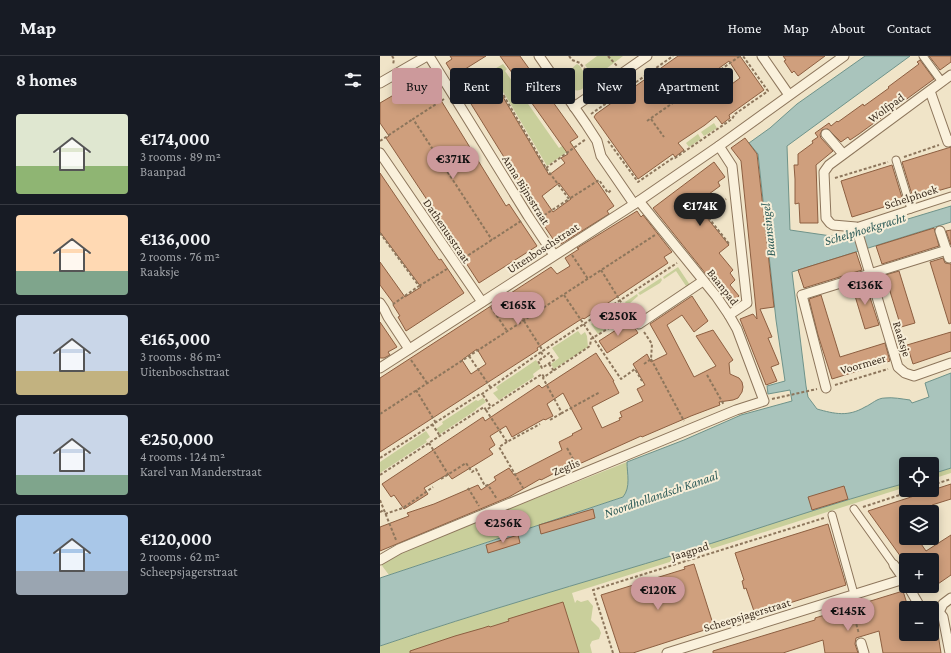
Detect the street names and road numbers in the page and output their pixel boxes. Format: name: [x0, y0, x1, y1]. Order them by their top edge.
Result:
street label: Wolfpad: [865, 90, 907, 126]
street label: Anna Bijnsstraat: [499, 153, 553, 228]
street label: Schelphoek: [883, 182, 940, 212]
street label: Dathenusstraat: [420, 196, 474, 267]
street label: Uitenboschstraat: [505, 219, 582, 276]
street label: Baanpad: [704, 266, 742, 309]
street label: Raaksje: [890, 320, 914, 358]
street label: Voormeer: [838, 351, 888, 377]
street label: Zeglis: [550, 455, 582, 479]
street label: Jaagpad: [669, 538, 711, 564]
street label: Scheepsjagerstraat: [702, 595, 793, 635]

